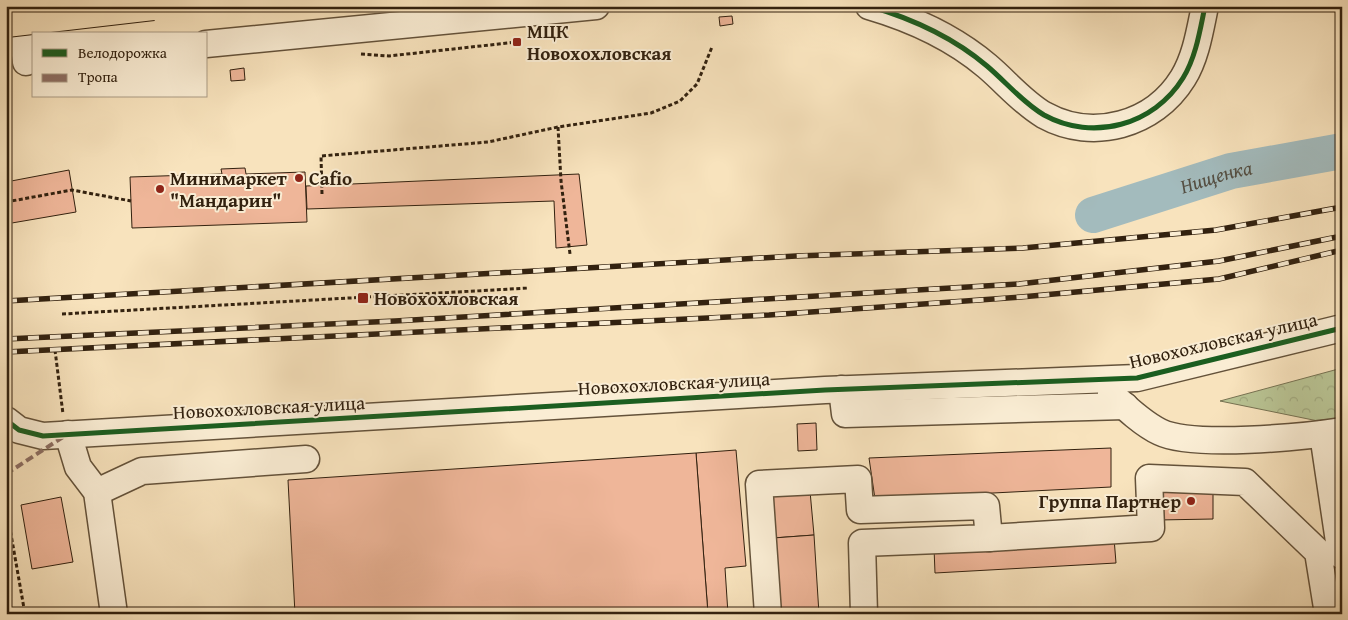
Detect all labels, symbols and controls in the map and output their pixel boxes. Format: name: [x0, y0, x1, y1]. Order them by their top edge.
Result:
place label: МЦК Новохохловская: [527, 17, 671, 67]
legend: [32, 32, 208, 98]
marker: МЦК Новохохловская: [511, 36, 523, 48]
text: Велодорожка: [78, 42, 168, 63]
text: Тропа: [78, 66, 119, 87]
water label: Нищенка: [1176, 152, 1255, 200]
place label: Минимаркет "Мандарин": [170, 164, 288, 214]
place label: Cafio: [309, 164, 352, 192]
marker: Cafio: [293, 172, 305, 184]
marker: Минимаркет "Мандарин": [154, 183, 166, 195]
place label: Новохохловская: [374, 284, 518, 312]
marker: Новохохловская: [356, 291, 370, 305]
street label: Новохохловская улица: [1126, 305, 1320, 375]
street label: Новохохловская улица: [577, 364, 771, 402]
street label: Новохохловская улица: [172, 388, 366, 426]
place label: Группа Партнер: [1039, 487, 1181, 515]
marker: Группа Партнер: [1185, 495, 1197, 507]

